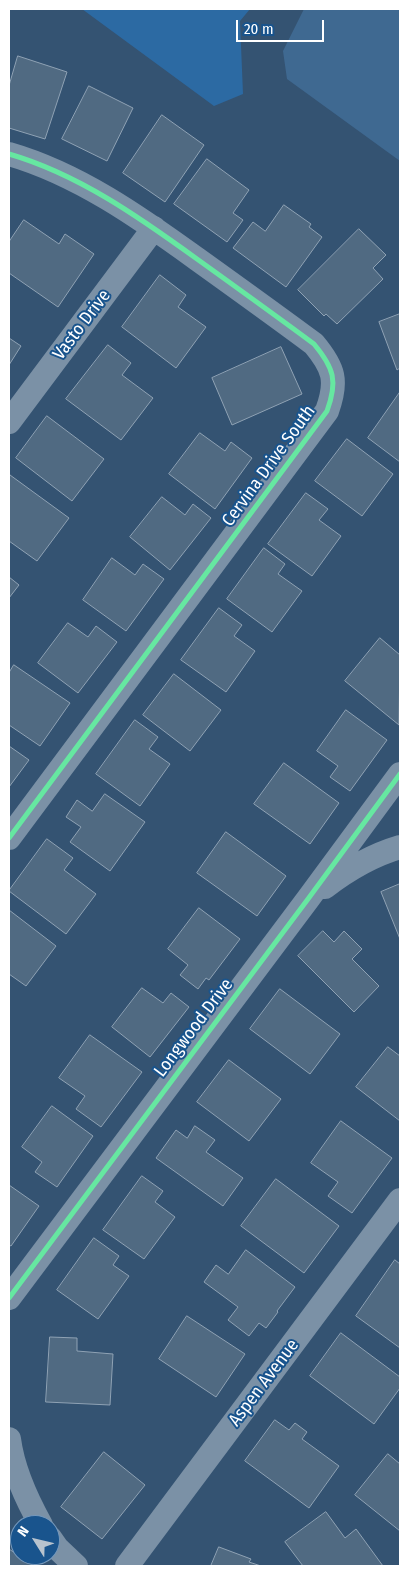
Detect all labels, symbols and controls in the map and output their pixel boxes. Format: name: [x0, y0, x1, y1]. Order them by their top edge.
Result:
scale bar: [239, 10, 326, 42]
text: 20 m: [244, 20, 274, 38]
street label: Vasto Drive: [49, 286, 115, 364]
street label: Cervina Drive South: [218, 401, 320, 531]
street label: Longwood Drive: [150, 974, 238, 1082]
street label: Aspen Avenue: [224, 1335, 304, 1431]
north arrow: [10, 1515, 60, 1565]
text: N: [14, 1523, 33, 1540]

